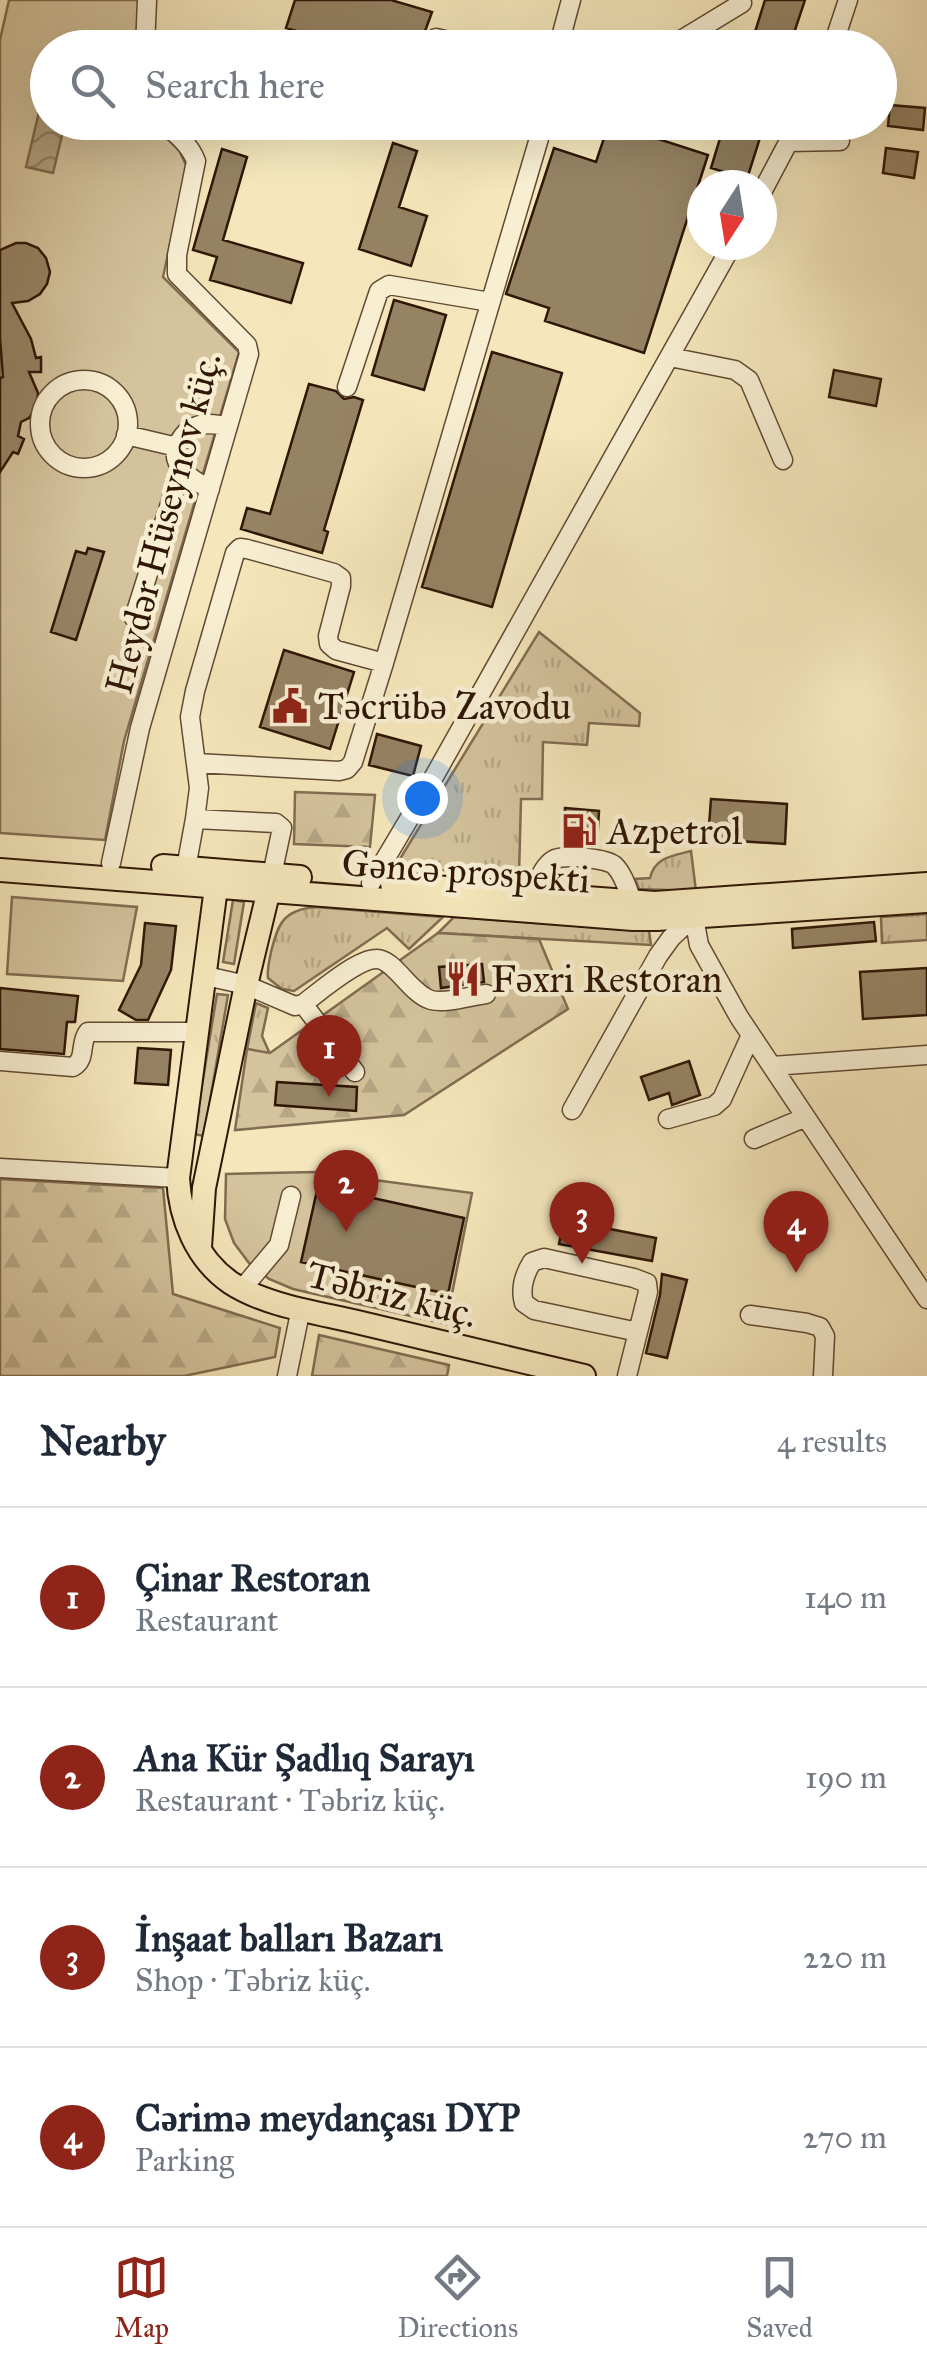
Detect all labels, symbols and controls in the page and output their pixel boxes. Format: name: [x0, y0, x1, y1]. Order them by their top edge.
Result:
search box: [30, 30, 897, 140]
icon: search: [65, 58, 120, 113]
text: Search here: [145, 62, 325, 108]
north arrow: [687, 170, 777, 260]
street label: Heydər Hüseynov küç.: [95, 347, 231, 699]
place label: Təcrübə Zavodu: [318, 683, 571, 729]
public building icon: Təcrübə Zavodu: [271, 687, 309, 725]
your location: [397, 773, 448, 824]
place label: Azpetrol: [605, 808, 743, 854]
fuel station icon: Azpetrol: [560, 812, 598, 850]
street label: Gəncə prospekti: [340, 839, 592, 903]
place label: Fəxri Restoran: [491, 956, 722, 1002]
restaurant icon: Fəxri Restoran: [444, 960, 482, 998]
pin: 1: [296, 1014, 362, 1097]
pin: 2: [314, 1150, 378, 1232]
pin: 3: [550, 1182, 614, 1264]
pin: 4: [764, 1190, 828, 1273]
street label: Təbriz küç.: [302, 1251, 482, 1337]
text: Nearby: [40, 1415, 165, 1467]
text: 4 results: [777, 1422, 887, 1461]
text: Çinar Restoran: [135, 1555, 370, 1601]
text: 1: [66, 1578, 79, 1617]
text: 140 m: [804, 1578, 887, 1617]
text: Restaurant: [135, 1601, 278, 1640]
text: Ana Kür Şadlıq Sarayı: [135, 1735, 474, 1781]
text: 2: [65, 1758, 80, 1797]
text: 190 m: [805, 1758, 887, 1797]
text: Restaurant · Təbriz küç.: [135, 1781, 445, 1820]
text: İnşaat balları Bazarı: [135, 1915, 443, 1961]
text: 3: [66, 1938, 79, 1977]
text: 220 m: [803, 1938, 887, 1977]
text: Shop · Təbriz küç.: [135, 1961, 370, 2000]
text: Cərimə meydançası DYP: [135, 2095, 520, 2141]
text: 4: [64, 2118, 81, 2157]
text: 270 m: [803, 2118, 887, 2157]
text: Parking: [135, 2141, 234, 2180]
tab: Map: [114, 2250, 169, 2345]
tab: Directions: [397, 2250, 518, 2345]
tab: Saved: [746, 2250, 813, 2345]

